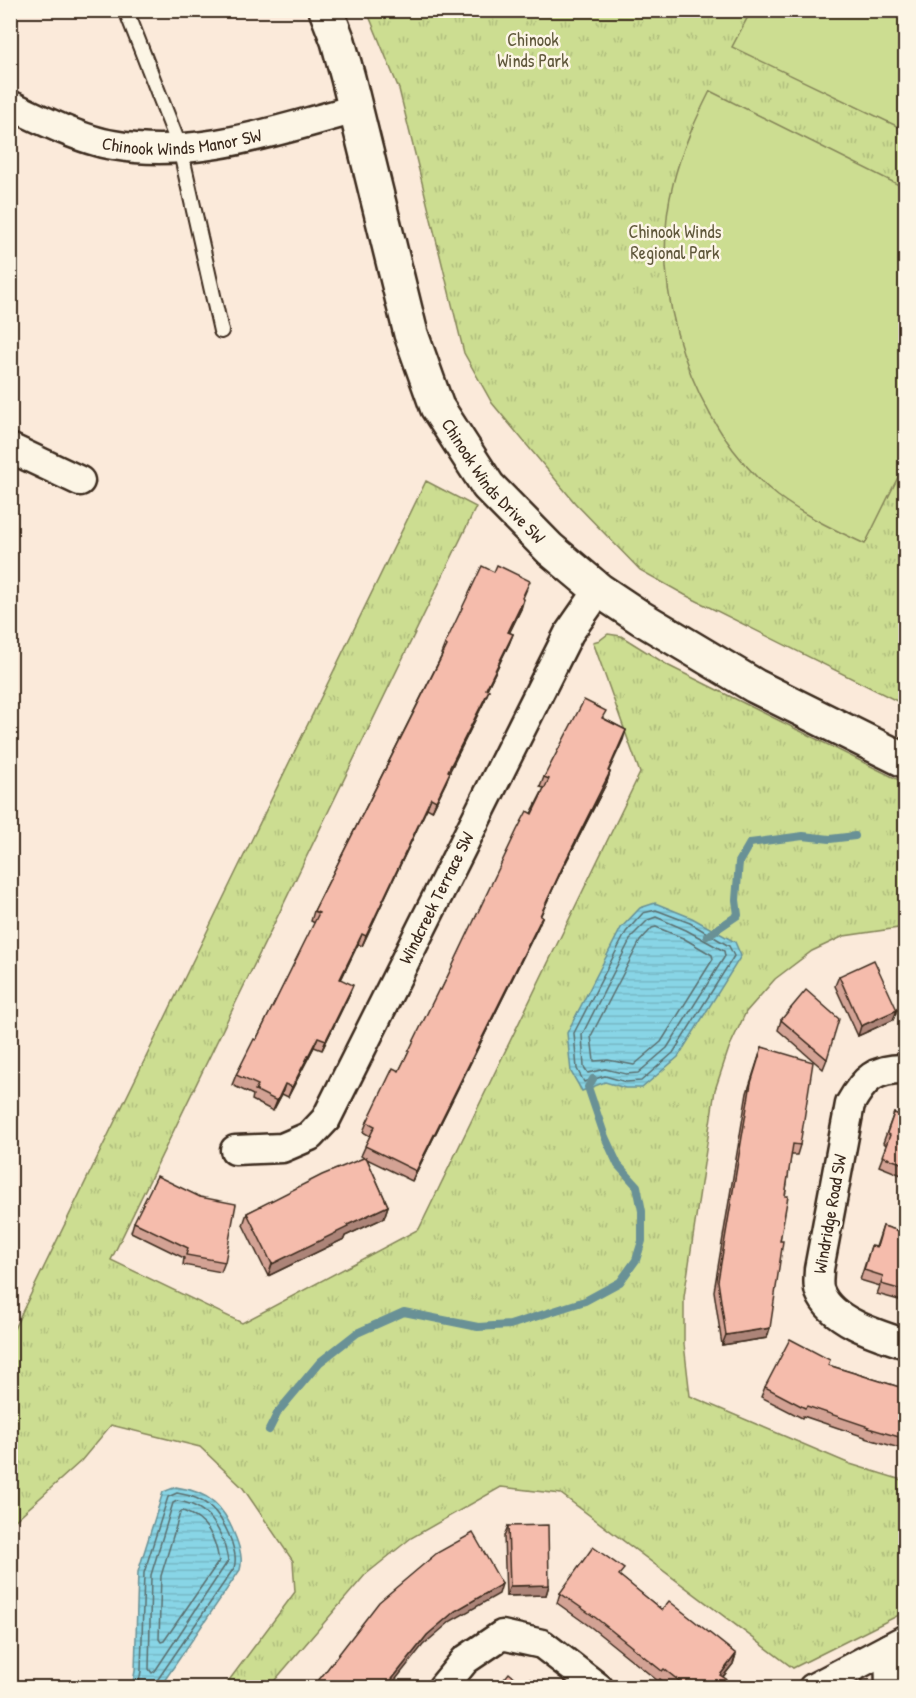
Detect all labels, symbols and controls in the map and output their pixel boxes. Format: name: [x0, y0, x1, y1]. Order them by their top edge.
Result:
park label: Chinook Winds Park: [497, 27, 569, 73]
street label: Chinook Winds Manor SW: [100, 122, 264, 161]
park label: Chinook Winds Regional Park: [629, 219, 722, 265]
street label: Chinook Winds Drive SW: [436, 413, 551, 549]
street label: Windcreek Terrace SW: [393, 828, 480, 968]
street label: Windridge Road SW: [807, 1152, 852, 1275]

